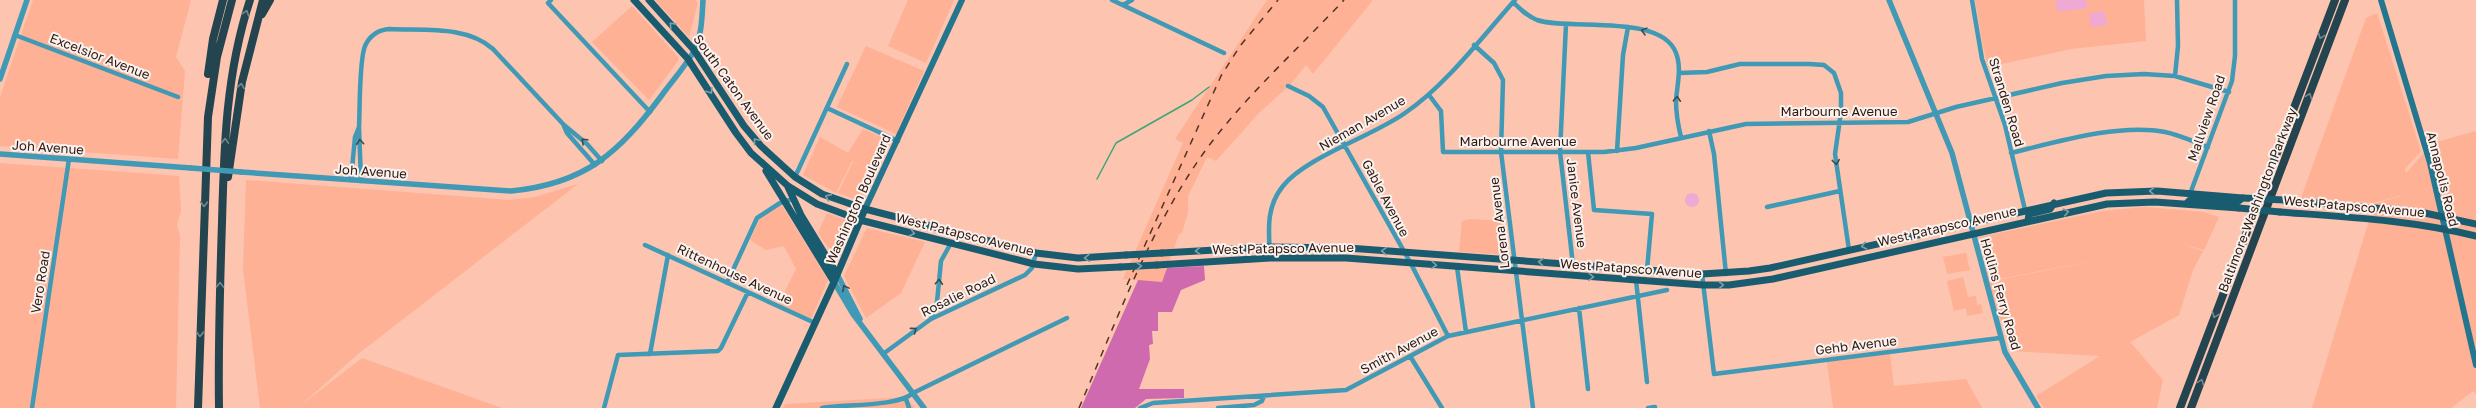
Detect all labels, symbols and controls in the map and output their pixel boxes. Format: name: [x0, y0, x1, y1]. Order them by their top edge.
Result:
one-way arrow: [241, 10, 250, 17]
one-way arrow: [669, 22, 677, 30]
one-way arrow: [1641, 27, 1648, 36]
street label: Excelsior Avenue: [48, 30, 152, 82]
street label: South Caton Avenue: [690, 31, 778, 143]
one-way arrow: [2317, 33, 2325, 40]
street label: Stranden Road: [1986, 56, 2028, 148]
street label: Mallview Road: [2184, 73, 2228, 163]
one-way arrow: [236, 83, 245, 89]
one-way arrow: [705, 87, 712, 94]
street label: Nieman Avenue: [1316, 92, 1408, 154]
one-way arrow: [2304, 93, 2312, 100]
one-way arrow: [1672, 96, 1681, 102]
street label: Marbourne Avenue: [1780, 103, 1898, 119]
street label: Baltimore-Washington Parkway: [2214, 105, 2300, 294]
street label: Annapolis Road: [2423, 130, 2463, 228]
street label: Washington Boulevard: [822, 131, 894, 267]
street label: Marbourne Avenue: [1459, 133, 1577, 149]
street label: Joh Avenue: [11, 137, 85, 157]
one-way arrow: [220, 138, 229, 144]
one-way arrow: [356, 139, 365, 145]
one-way arrow: [581, 139, 589, 146]
one-way arrow: [754, 139, 761, 146]
street label: Gable Avenue: [1359, 157, 1413, 239]
street label: Janice Avenue: [1564, 157, 1590, 249]
one-way arrow: [1832, 159, 1841, 165]
street label: Joh Avenue: [334, 161, 408, 181]
street label: Lorena Avenue: [1485, 176, 1513, 270]
one-way arrow: [2149, 187, 2155, 195]
street label: West Patapsco Avenue: [2283, 192, 2425, 220]
one-way arrow: [825, 193, 832, 201]
one-way arrow: [200, 201, 208, 207]
street label: West Patapsco Avenue: [1876, 202, 2018, 250]
one-way arrow: [2062, 208, 2069, 216]
street label: West Patapsco Avenue: [894, 209, 1036, 259]
one-way arrow: [908, 228, 915, 237]
street label: Hollins Ferry Road: [1977, 236, 2025, 352]
street label: West Patapsco Avenue: [1212, 239, 1354, 257]
street label: Rittenhouse Avenue: [675, 240, 795, 308]
one-way arrow: [1861, 242, 1867, 250]
one-way arrow: [1381, 246, 1387, 255]
one-way arrow: [1195, 247, 1201, 255]
street label: Vero Road: [27, 249, 53, 315]
one-way arrow: [1084, 254, 1090, 262]
street label: West Patapsco Avenue: [1560, 255, 1702, 281]
one-way arrow: [1538, 258, 1544, 267]
one-way arrow: [1431, 260, 1437, 269]
one-way arrow: [1136, 261, 1142, 270]
street label: Rosalie Road: [918, 270, 998, 320]
one-way arrow: [1588, 272, 1594, 281]
one-way arrow: [934, 279, 943, 285]
one-way arrow: [1718, 281, 1724, 289]
one-way arrow: [216, 282, 224, 288]
one-way arrow: [842, 285, 850, 292]
one-way arrow: [2211, 312, 2220, 319]
street label: Smith Avenue: [1357, 323, 1441, 377]
one-way arrow: [910, 328, 917, 335]
one-way arrow: [196, 331, 205, 337]
street label: Gehb Avenue: [1814, 332, 1898, 358]
one-way arrow: [2196, 378, 2204, 385]

